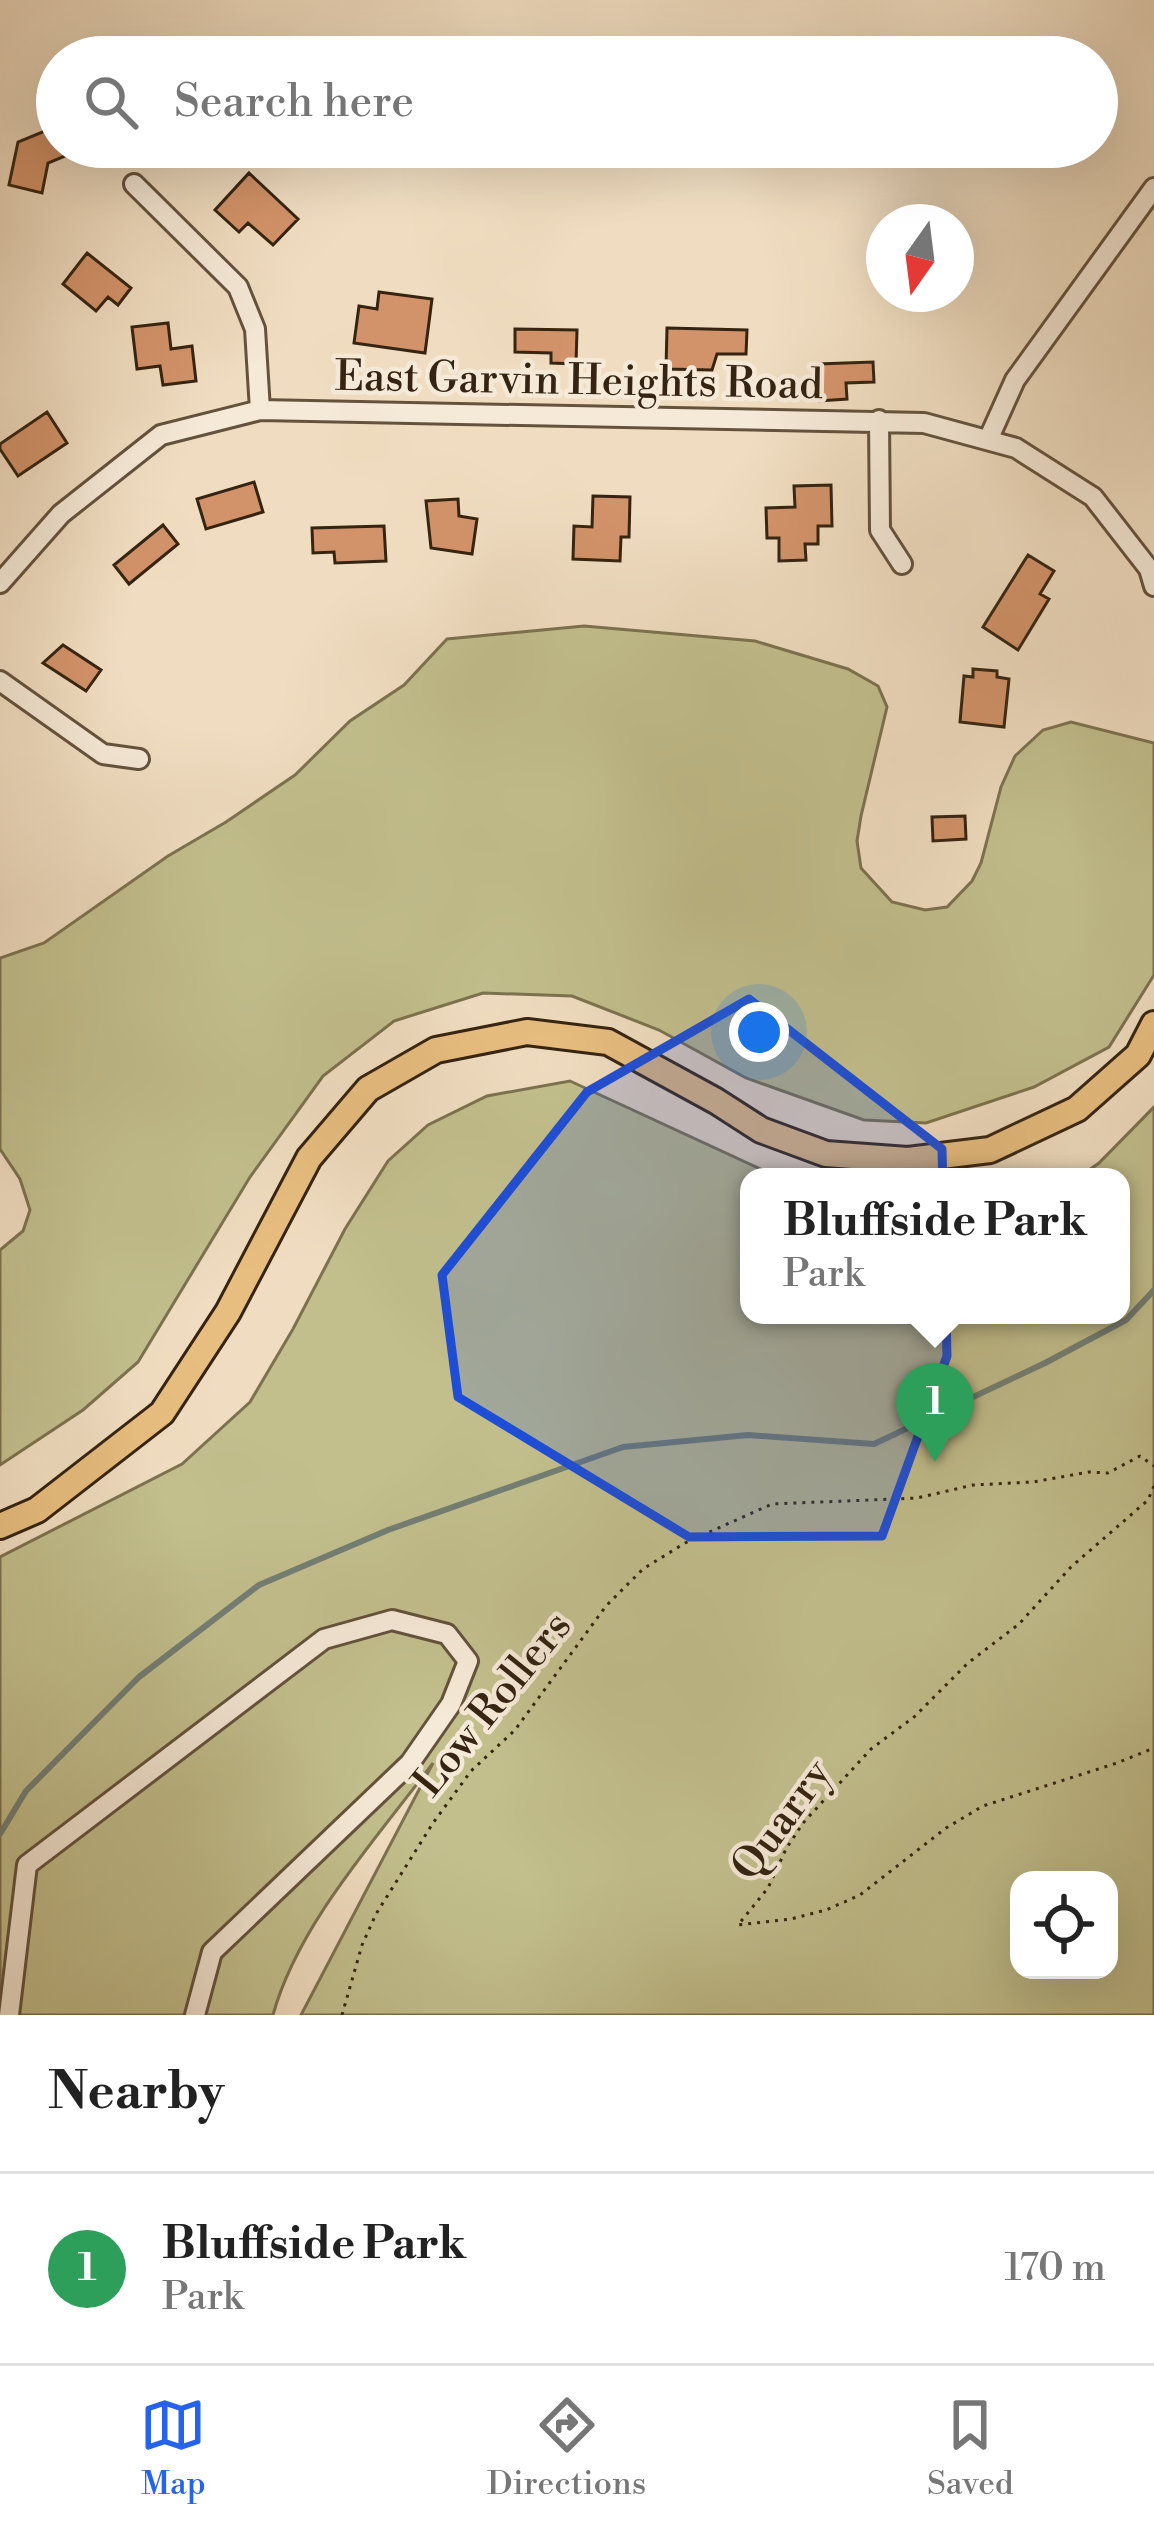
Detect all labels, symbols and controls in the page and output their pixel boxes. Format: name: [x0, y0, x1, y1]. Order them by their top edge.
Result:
search box: [36, 36, 1118, 168]
icon: search: [78, 69, 144, 135]
text: Search here: [174, 74, 414, 131]
north arrow: [866, 204, 974, 312]
street label: East Garvin Heights Road: [335, 351, 823, 413]
your location: [729, 1002, 789, 1062]
popup: [740, 1168, 1130, 1324]
text: Bluffside Park: [783, 1193, 1087, 1250]
text: Park: [783, 1250, 864, 1299]
pin: 1: [896, 1363, 974, 1462]
street label: Low Rollers: [402, 1601, 584, 1808]
street label: Quarry: [720, 1749, 845, 1892]
map controls: [1010, 1871, 1118, 1979]
button: locate: [1010, 1871, 1118, 1979]
text: Nearby: [48, 2061, 224, 2125]
text: Bluffside Park: [162, 2216, 466, 2273]
text: 1: [78, 2244, 96, 2293]
text: 170 m: [1004, 2244, 1106, 2293]
text: Park: [162, 2273, 243, 2322]
tab: Map: [140, 2392, 206, 2505]
tab: Directions: [487, 2392, 646, 2505]
tab: Saved: [927, 2392, 1014, 2505]

